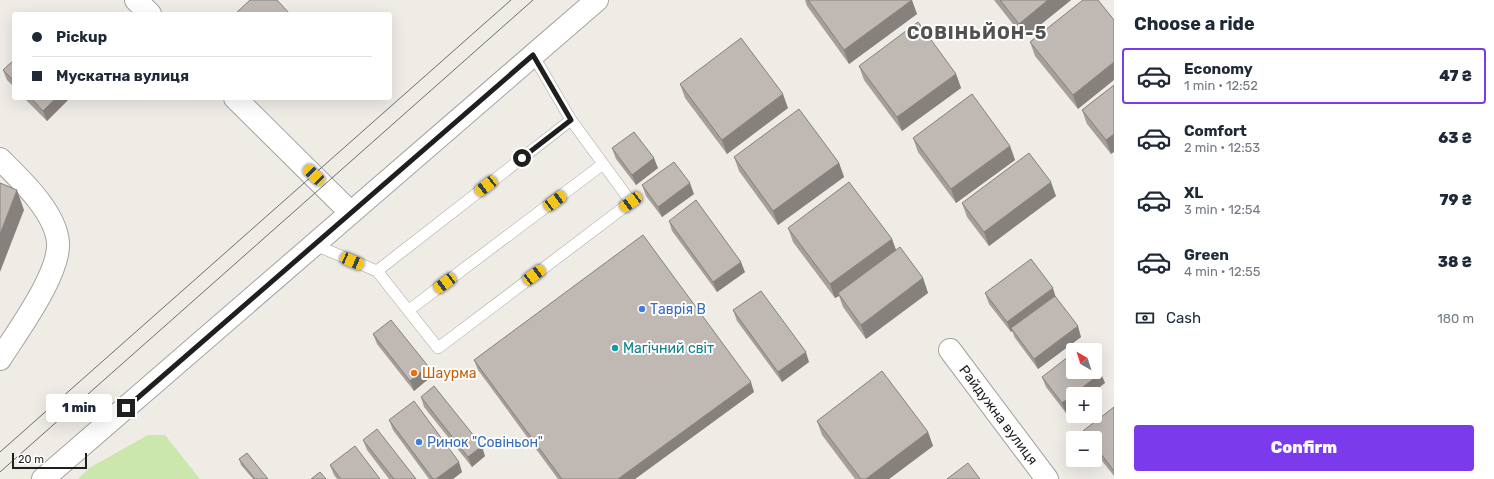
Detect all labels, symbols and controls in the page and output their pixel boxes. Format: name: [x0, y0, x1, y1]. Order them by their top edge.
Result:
text: Choose a ride: [1134, 13, 1255, 35]
district label: СОВІНЬЙОН-5: [907, 22, 1047, 44]
text: Pickup: [56, 28, 107, 46]
icon: car: [1136, 58, 1172, 94]
text: Economy: [1184, 60, 1253, 78]
text: Мускатна вулиця: [56, 67, 189, 85]
text: 47 ₴: [1439, 67, 1472, 85]
text: 1 min · 12:52: [1184, 78, 1258, 93]
icon: car: [1136, 120, 1172, 156]
text: Comfort: [1184, 122, 1247, 140]
text: 63 ₴: [1438, 129, 1472, 147]
text: 2 min · 12:53: [1184, 140, 1260, 155]
route start: [513, 149, 531, 167]
car: [301, 162, 327, 188]
car: [473, 174, 499, 198]
icon: car: [1136, 182, 1172, 218]
text: XL: [1184, 184, 1203, 202]
car: [542, 189, 568, 213]
car: [618, 190, 644, 214]
text: 79 ₴: [1440, 191, 1472, 209]
text: 3 min · 12:54: [1184, 202, 1261, 217]
icon: car: [1136, 244, 1172, 280]
text: Green: [1184, 246, 1229, 264]
car: [339, 251, 365, 271]
text: 38 ₴: [1438, 253, 1472, 271]
car: [521, 263, 547, 287]
text: 4 min · 12:55: [1184, 264, 1260, 279]
car: [432, 271, 458, 295]
place label: Таврія В: [650, 301, 706, 318]
marker: Таврія В: [637, 304, 647, 314]
icon: cash: [1134, 307, 1156, 329]
text: Cash: [1166, 309, 1201, 327]
text: 180 m: [1437, 311, 1474, 326]
place label: Магічний світ: [623, 340, 714, 357]
marker: Магічний світ: [610, 343, 620, 353]
north arrow: [1066, 343, 1102, 379]
map controls: [1066, 343, 1102, 467]
street label: Райдужна вулиця: [956, 362, 1042, 468]
place label: Шаурма: [422, 365, 476, 382]
marker: Шаурма: [409, 368, 419, 378]
button: +: [1066, 387, 1102, 423]
callout: 1 min: [46, 394, 112, 422]
route end: [117, 399, 135, 417]
text: 1 min: [62, 400, 96, 415]
button: Confirm: [1134, 425, 1474, 471]
button: −: [1066, 431, 1102, 467]
place label: Ринок "Совіньон": [427, 434, 543, 451]
marker: Ринок "Совіньон": [414, 437, 424, 447]
scale bar: [12, 451, 87, 470]
text: 20 m: [18, 453, 44, 466]

